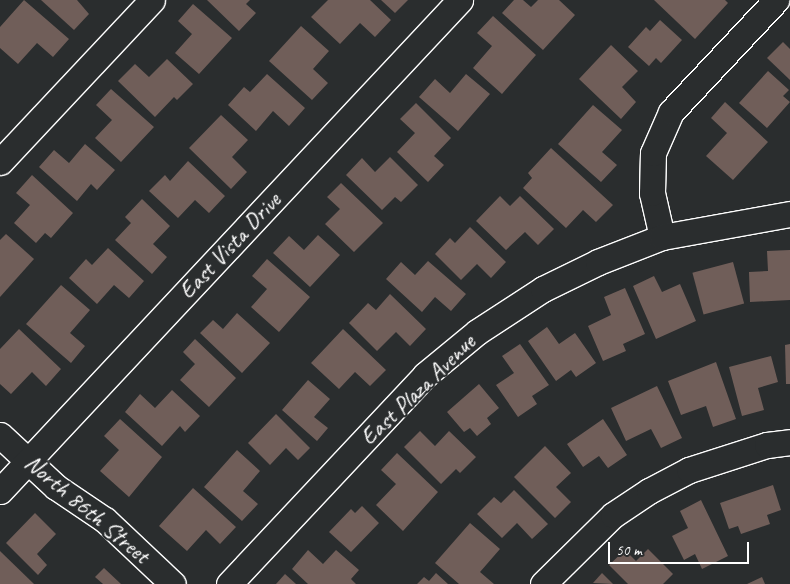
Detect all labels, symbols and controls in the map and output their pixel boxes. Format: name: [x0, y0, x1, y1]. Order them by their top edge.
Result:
street label: East Vista Drive: [173, 186, 287, 306]
street label: East Plaza Avenue: [354, 328, 482, 452]
street label: North 86th Street: [19, 448, 155, 570]
scale bar: [610, 532, 751, 564]
text: 50 m: [616, 541, 642, 560]

